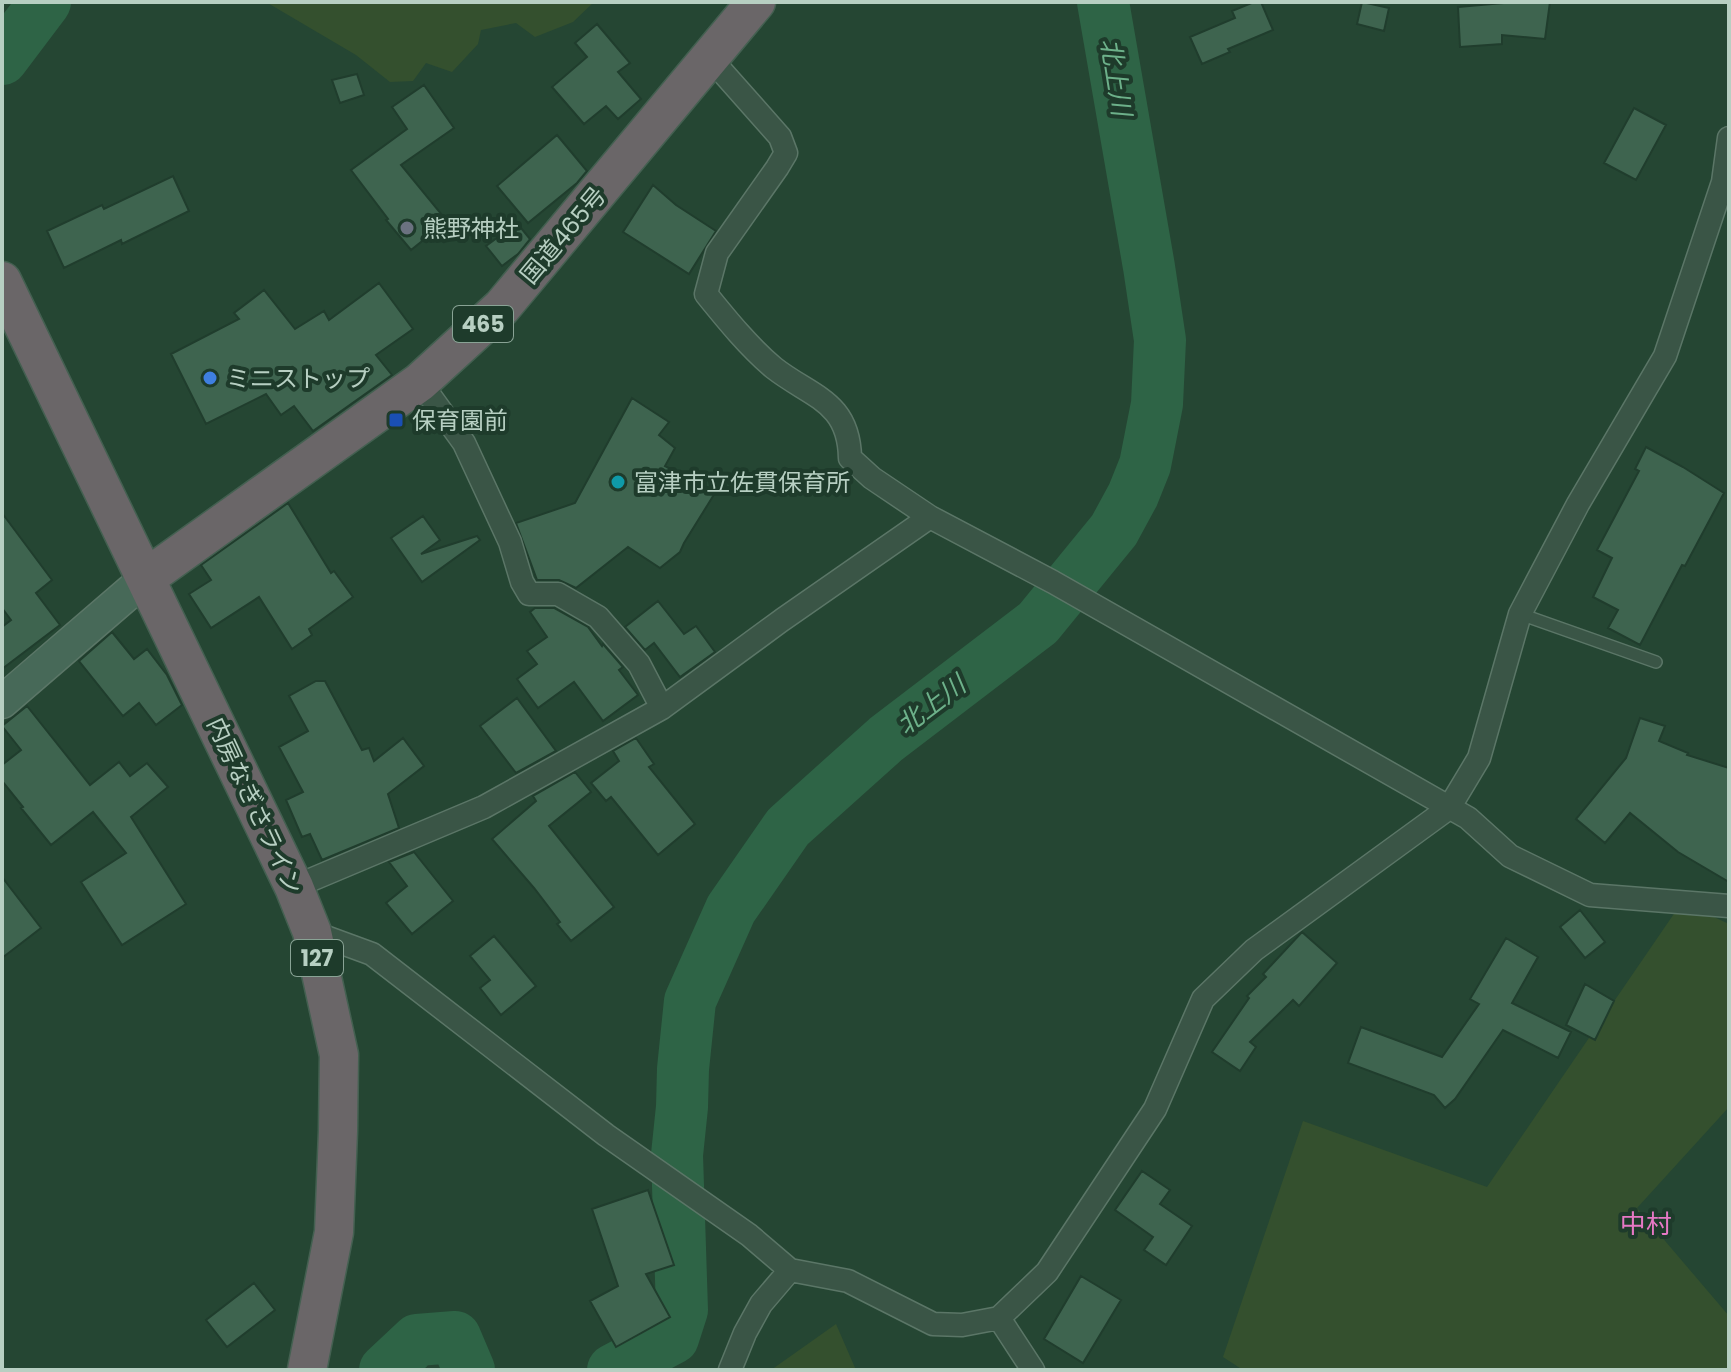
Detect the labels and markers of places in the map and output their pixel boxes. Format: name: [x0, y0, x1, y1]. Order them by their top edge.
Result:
place label: 熊野神社: [423, 212, 519, 245]
marker: 熊野神社: [398, 219, 416, 237]
place label: ミニストップ: [226, 362, 370, 395]
marker: ミニストップ: [201, 369, 219, 387]
place label: 保育園前: [412, 404, 508, 437]
marker: 保育園前: [387, 411, 405, 429]
place label: 富津市立佐貫保育所: [634, 466, 850, 499]
marker: 富津市立佐貫保育所: [609, 473, 627, 491]

